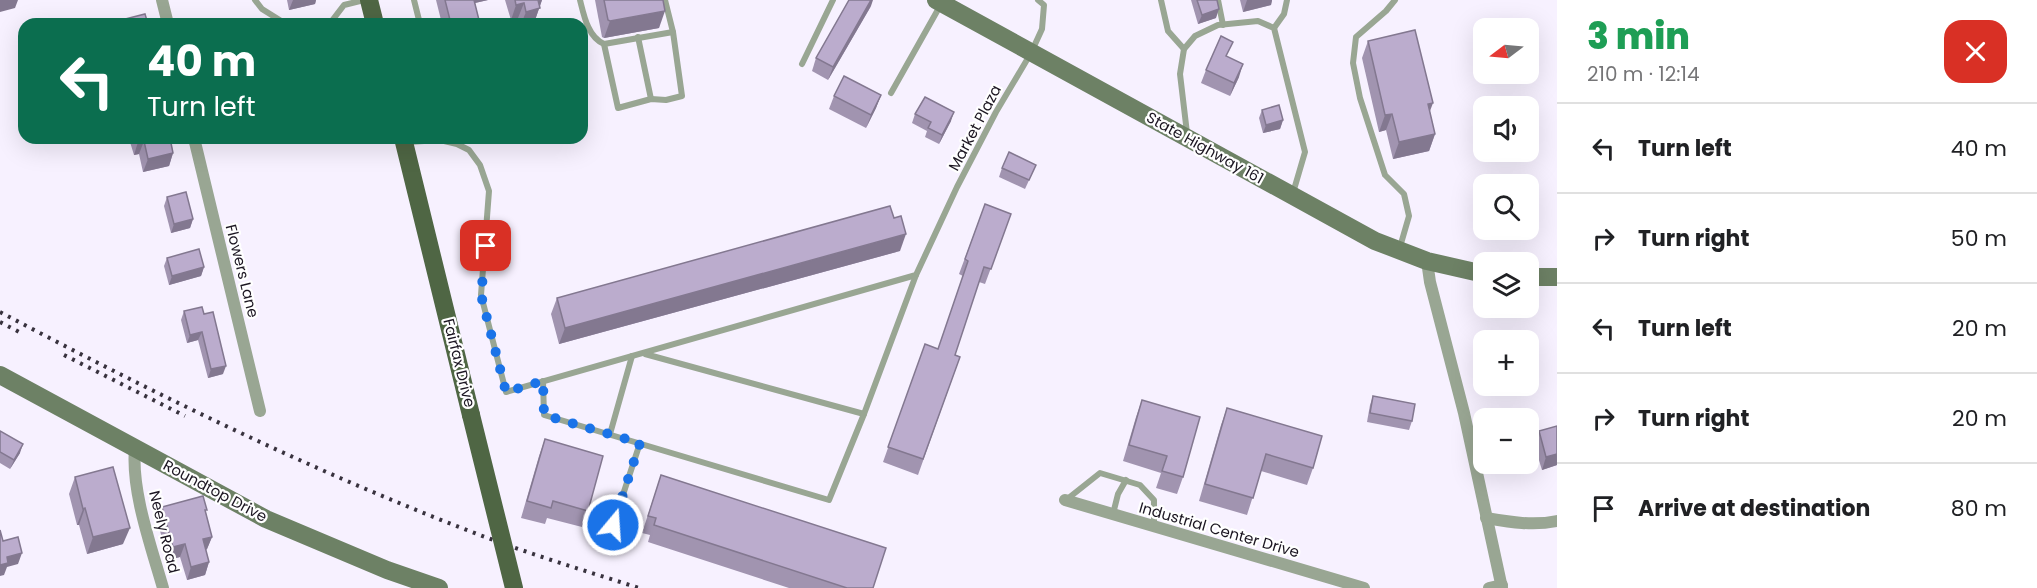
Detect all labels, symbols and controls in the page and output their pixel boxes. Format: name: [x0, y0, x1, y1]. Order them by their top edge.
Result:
text: 3 min: [1587, 11, 1690, 62]
north arrow: [1473, 18, 1539, 84]
map controls: [1473, 18, 1539, 474]
button: close: [1944, 20, 2007, 83]
text: 40 m: [147, 32, 256, 91]
icon: left: [48, 42, 126, 120]
text: 210 m · 12:14: [1587, 60, 1699, 88]
street label: Market Plaza: [943, 81, 1006, 174]
text: Turn left: [147, 88, 256, 125]
button: sound: [1473, 96, 1539, 162]
street label: State Highway 161: [1143, 107, 1268, 189]
icon: left: [1587, 132, 1620, 165]
text: Turn left: [1638, 133, 1732, 164]
text: 40 m: [1951, 133, 2007, 164]
button: search: [1473, 174, 1539, 240]
pin: [460, 220, 511, 271]
street label: Flowers Lane: [221, 222, 264, 320]
icon: right: [1587, 222, 1620, 255]
text: Turn right: [1638, 223, 1749, 254]
text: 50 m: [1951, 223, 2007, 254]
icon: arrive: [469, 229, 502, 262]
button: layers: [1473, 252, 1539, 318]
icon: left: [1587, 312, 1620, 345]
text: Turn left: [1638, 313, 1732, 344]
text: 20 m: [1952, 313, 2007, 344]
street label: Fairfax Drive: [438, 316, 481, 409]
button: +: [1473, 330, 1539, 396]
icon: right: [1587, 402, 1620, 435]
text: Turn right: [1638, 403, 1749, 434]
text: 20 m: [1952, 403, 2007, 434]
button: −: [1473, 408, 1539, 474]
street label: Roundtop Drive: [160, 454, 271, 527]
street label: Neely Road: [144, 488, 185, 575]
icon: arrive: [1587, 492, 1620, 525]
position arrow: [581, 493, 645, 557]
text: Arrive at destination: [1638, 493, 1870, 524]
text: 80 m: [1951, 493, 2007, 524]
street label: Industrial Center Drive: [1137, 497, 1302, 562]

